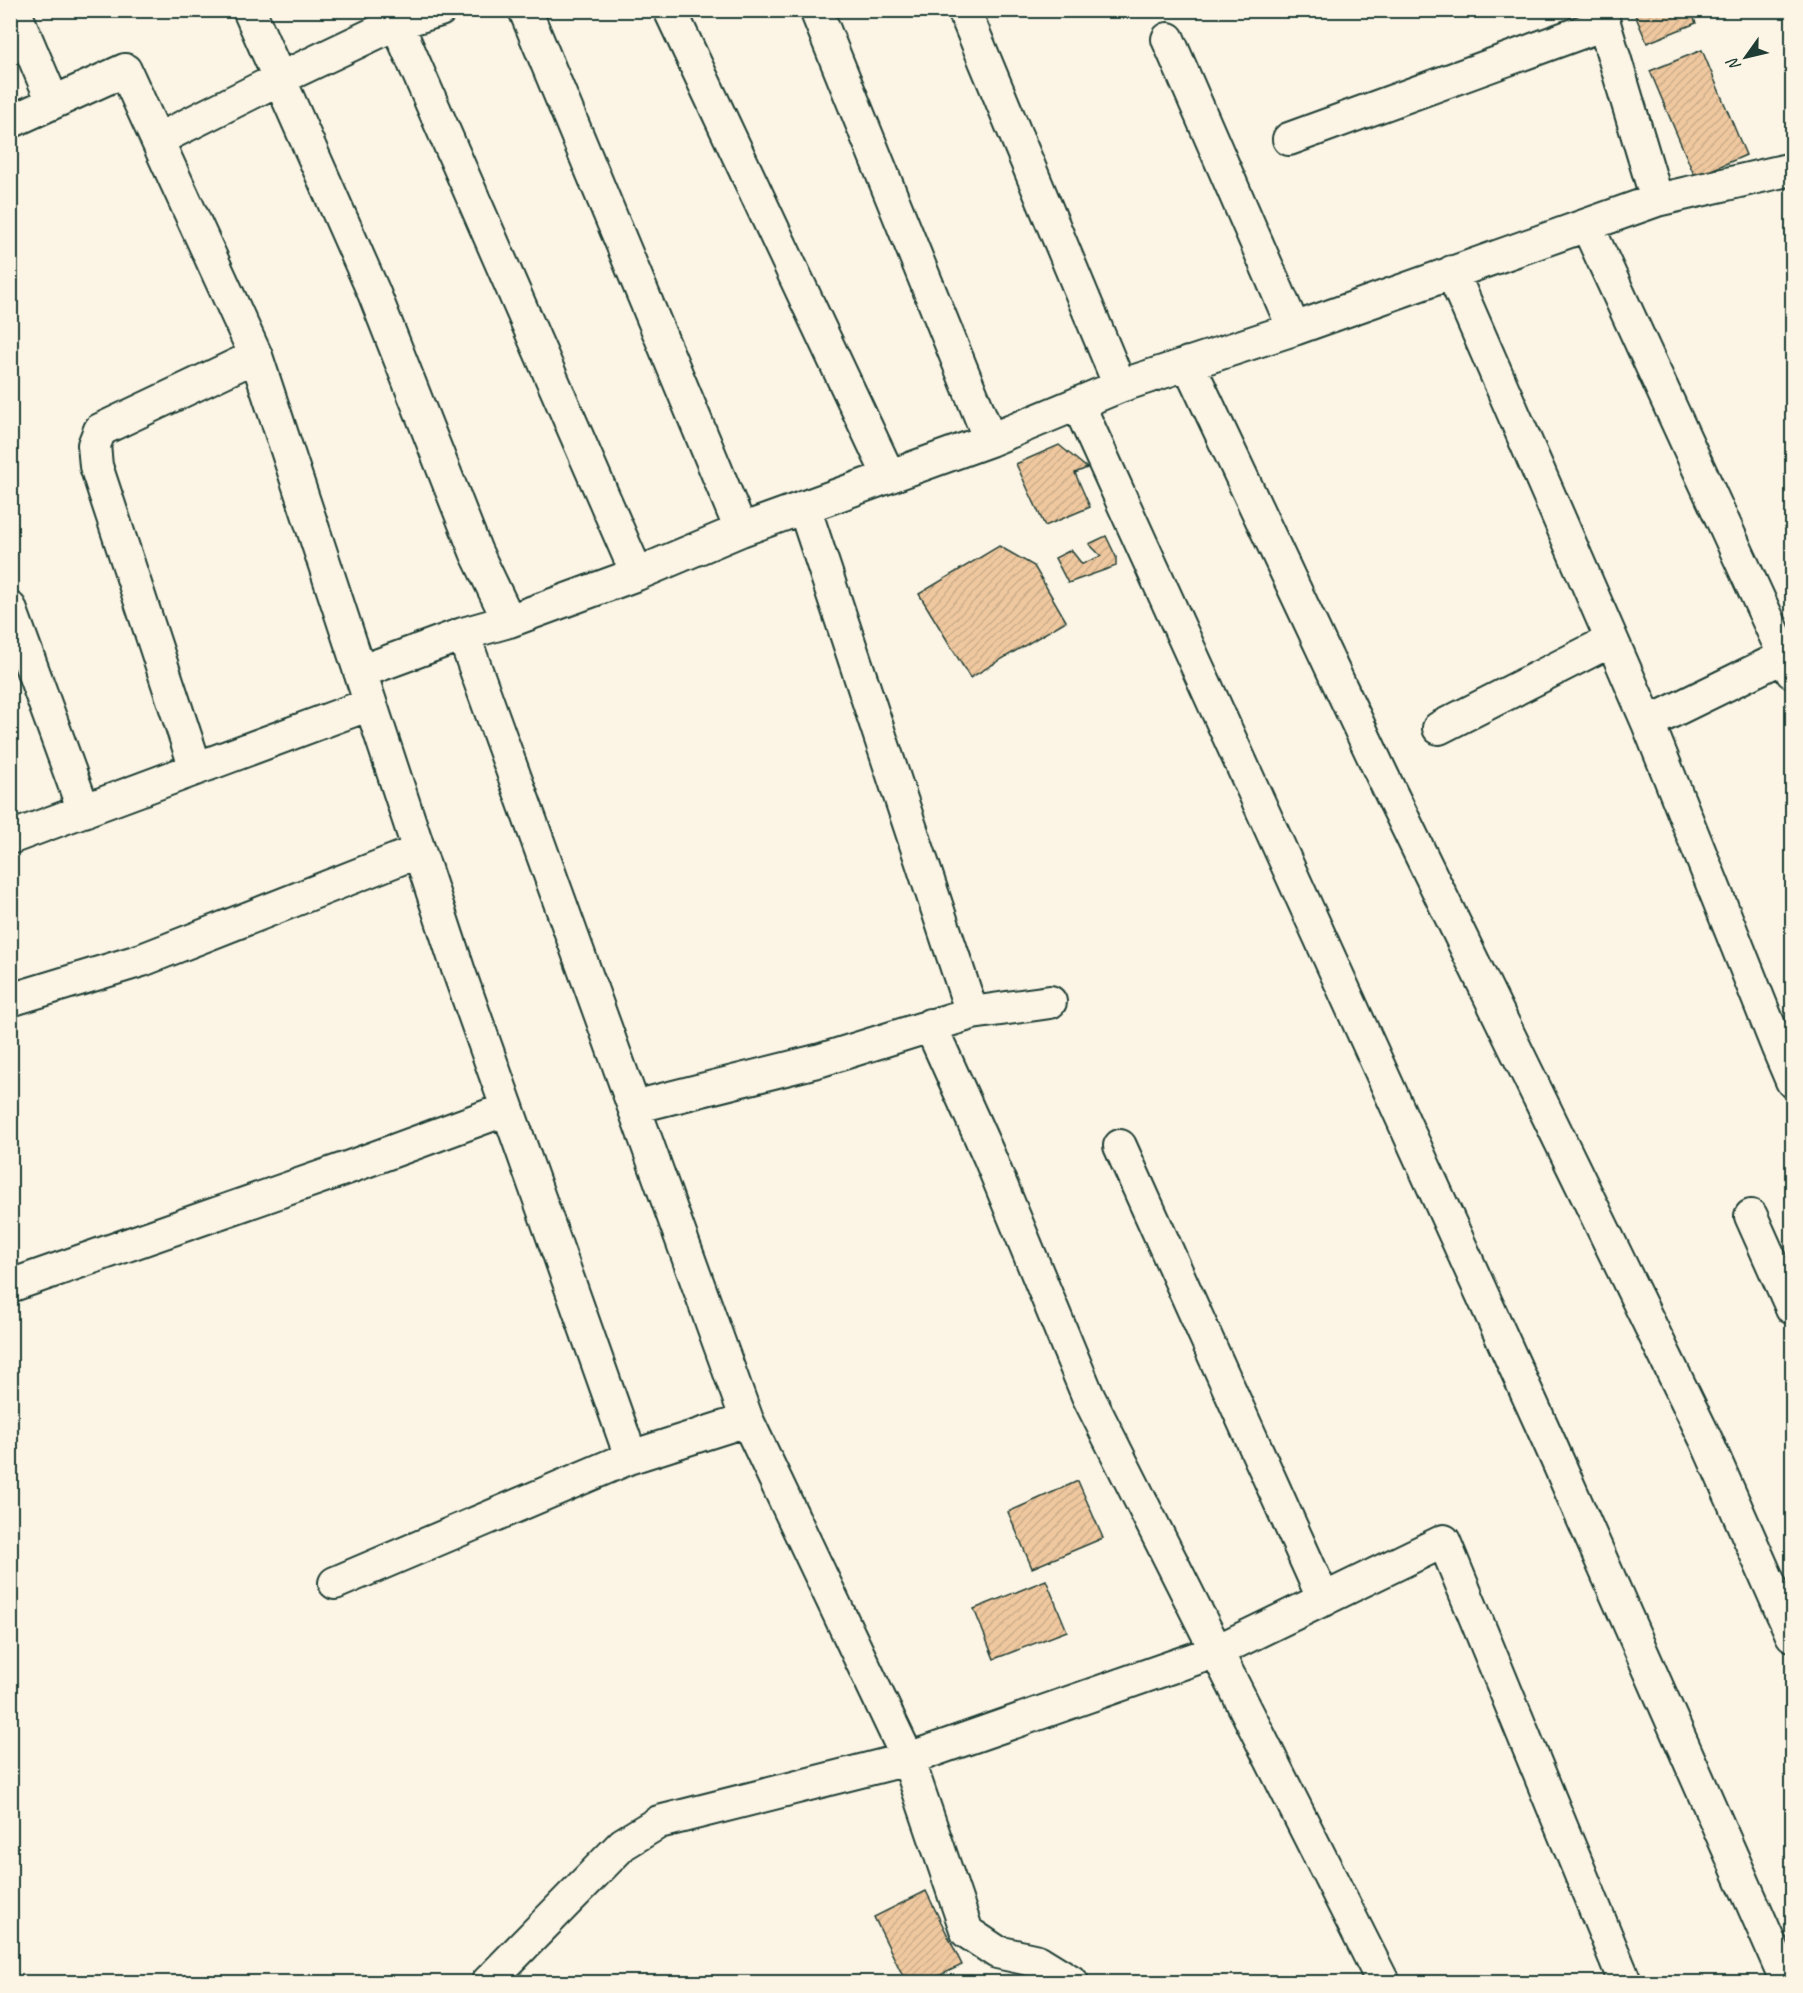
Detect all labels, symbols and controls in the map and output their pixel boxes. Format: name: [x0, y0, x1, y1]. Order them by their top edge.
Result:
north arrow: [1716, 27, 1776, 87]
text: N: [1722, 53, 1745, 75]

